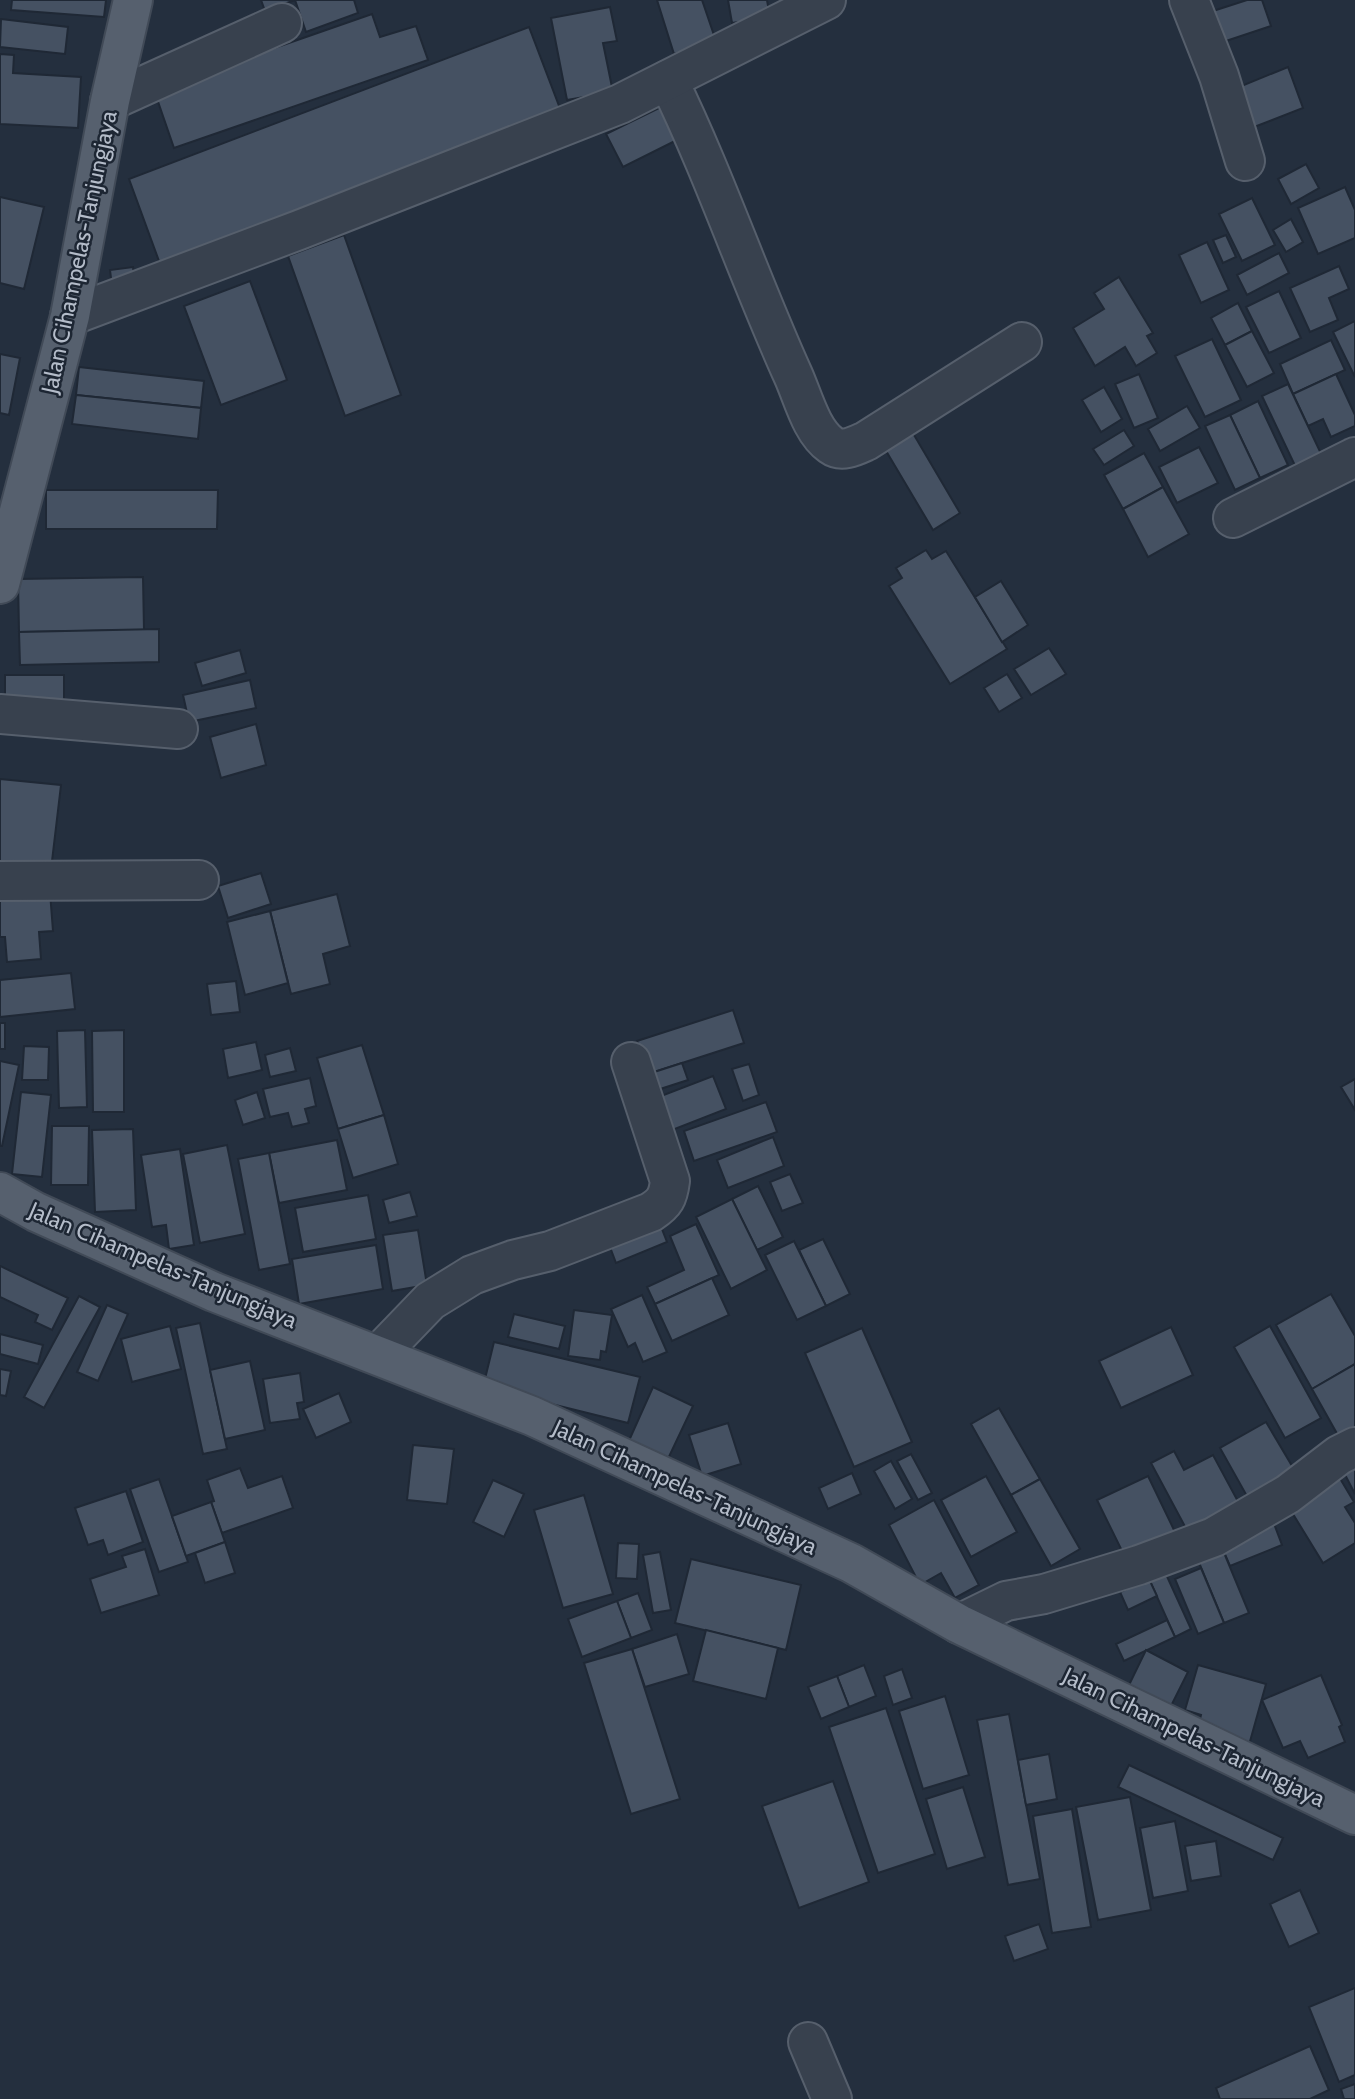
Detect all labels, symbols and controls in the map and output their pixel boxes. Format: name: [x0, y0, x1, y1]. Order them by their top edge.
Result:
street label: Jalan Cihampelas-Tanjungjaya: [35, 108, 123, 397]
street label: Jalan Cihampelas-Tanjungjaya: [24, 1195, 301, 1334]
street label: Jalan Cihampelas-Tanjungjaya: [547, 1413, 822, 1561]
street label: Jalan Cihampelas-Tanjungjaya: [1057, 1661, 1330, 1813]

